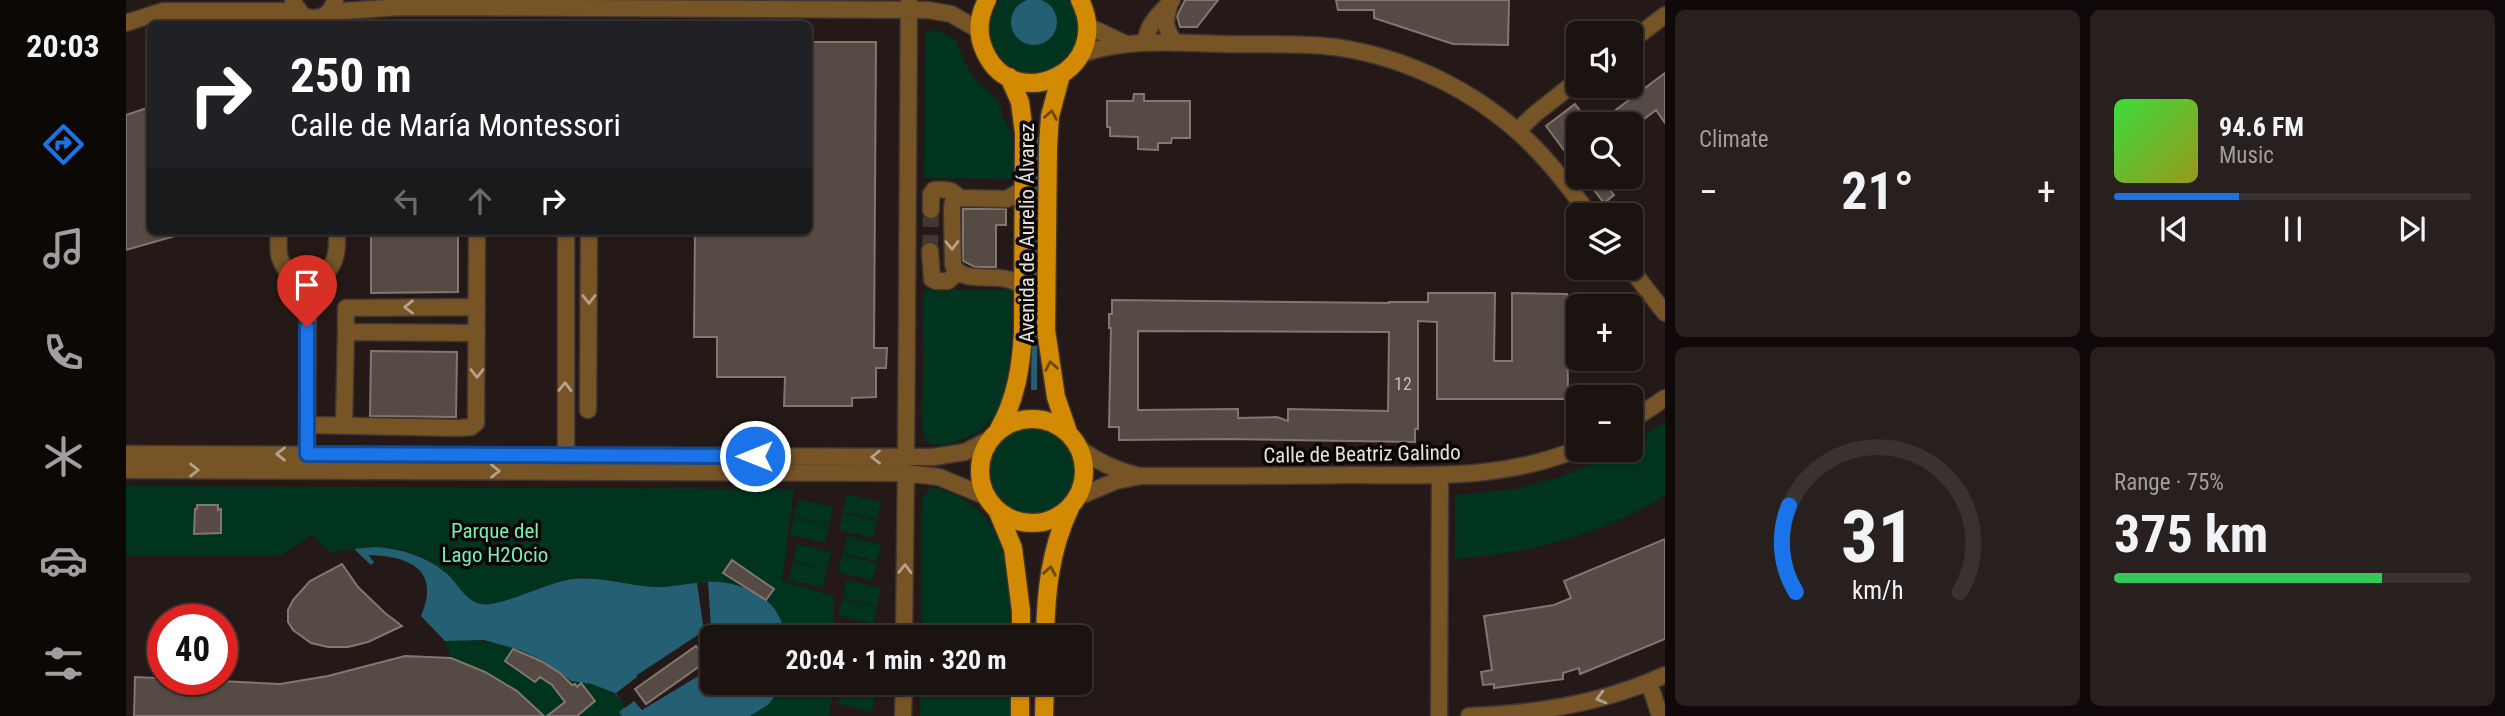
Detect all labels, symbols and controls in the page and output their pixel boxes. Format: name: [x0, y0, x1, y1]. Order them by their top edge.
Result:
map controls: [1566, 21, 1643, 462]
button: sound: [1566, 21, 1643, 98]
text: 20:03: [26, 27, 100, 65]
text: 250 m: [290, 47, 412, 104]
icon: right: [175, 49, 266, 140]
text: Calle de María Montessori: [290, 106, 621, 144]
one-way arrow: [1043, 109, 1058, 121]
button: search: [1566, 112, 1643, 189]
text: 94.6 FM: [2219, 112, 2304, 142]
icon: directions: [39, 120, 88, 169]
street label: Avenida de Aurelio Álvarez: [1015, 123, 1039, 343]
text: Climate: [1699, 126, 1769, 153]
text: Music: [2219, 142, 2274, 169]
text: 21°: [1841, 161, 1914, 222]
text: −: [1699, 170, 1718, 214]
text: +: [2037, 170, 2056, 214]
icon: left: [388, 182, 426, 220]
icon: ahead: [461, 182, 499, 220]
icon: right: [534, 182, 572, 220]
button: layers: [1566, 203, 1643, 280]
icon: previous: [2155, 210, 2193, 248]
icon: pause: [2274, 210, 2312, 248]
icon: next: [2393, 210, 2431, 248]
icon: music: [39, 224, 88, 273]
one-way arrow: [944, 240, 960, 251]
pin: [277, 255, 337, 327]
icon: arrive: [288, 266, 326, 304]
one-way arrow: [581, 294, 597, 305]
button: +: [1566, 294, 1643, 371]
one-way arrow: [403, 299, 413, 315]
icon: phone: [39, 328, 88, 377]
one-way arrow: [1044, 361, 1059, 372]
one-way arrow: [469, 368, 485, 378]
house number: 12: [1394, 373, 1412, 394]
one-way arrow: [557, 381, 573, 392]
button: −: [1566, 385, 1643, 462]
position arrow: [718, 419, 792, 493]
icon: climate: [39, 432, 88, 481]
street label: Calle de Beatriz Galindo: [1263, 440, 1461, 468]
one-way arrow: [275, 446, 286, 462]
one-way arrow: [870, 449, 881, 465]
one-way arrow: [189, 462, 200, 478]
one-way arrow: [490, 464, 501, 479]
text: Range · 75%: [2114, 469, 2224, 496]
text: 31: [1841, 495, 1914, 581]
text: 375 km: [2114, 504, 2268, 565]
park label: Parque del Lago H2Ocio: [442, 519, 548, 567]
icon: car: [39, 536, 88, 585]
one-way arrow: [897, 563, 913, 574]
one-way arrow: [1042, 565, 1057, 577]
text: km/h: [1852, 576, 1903, 605]
speed limit sign: 40: [147, 604, 238, 695]
icon: filters: [39, 639, 88, 688]
text: 20:04 · 1 min · 320 m: [786, 645, 1006, 675]
one-way arrow: [1595, 689, 1607, 704]

